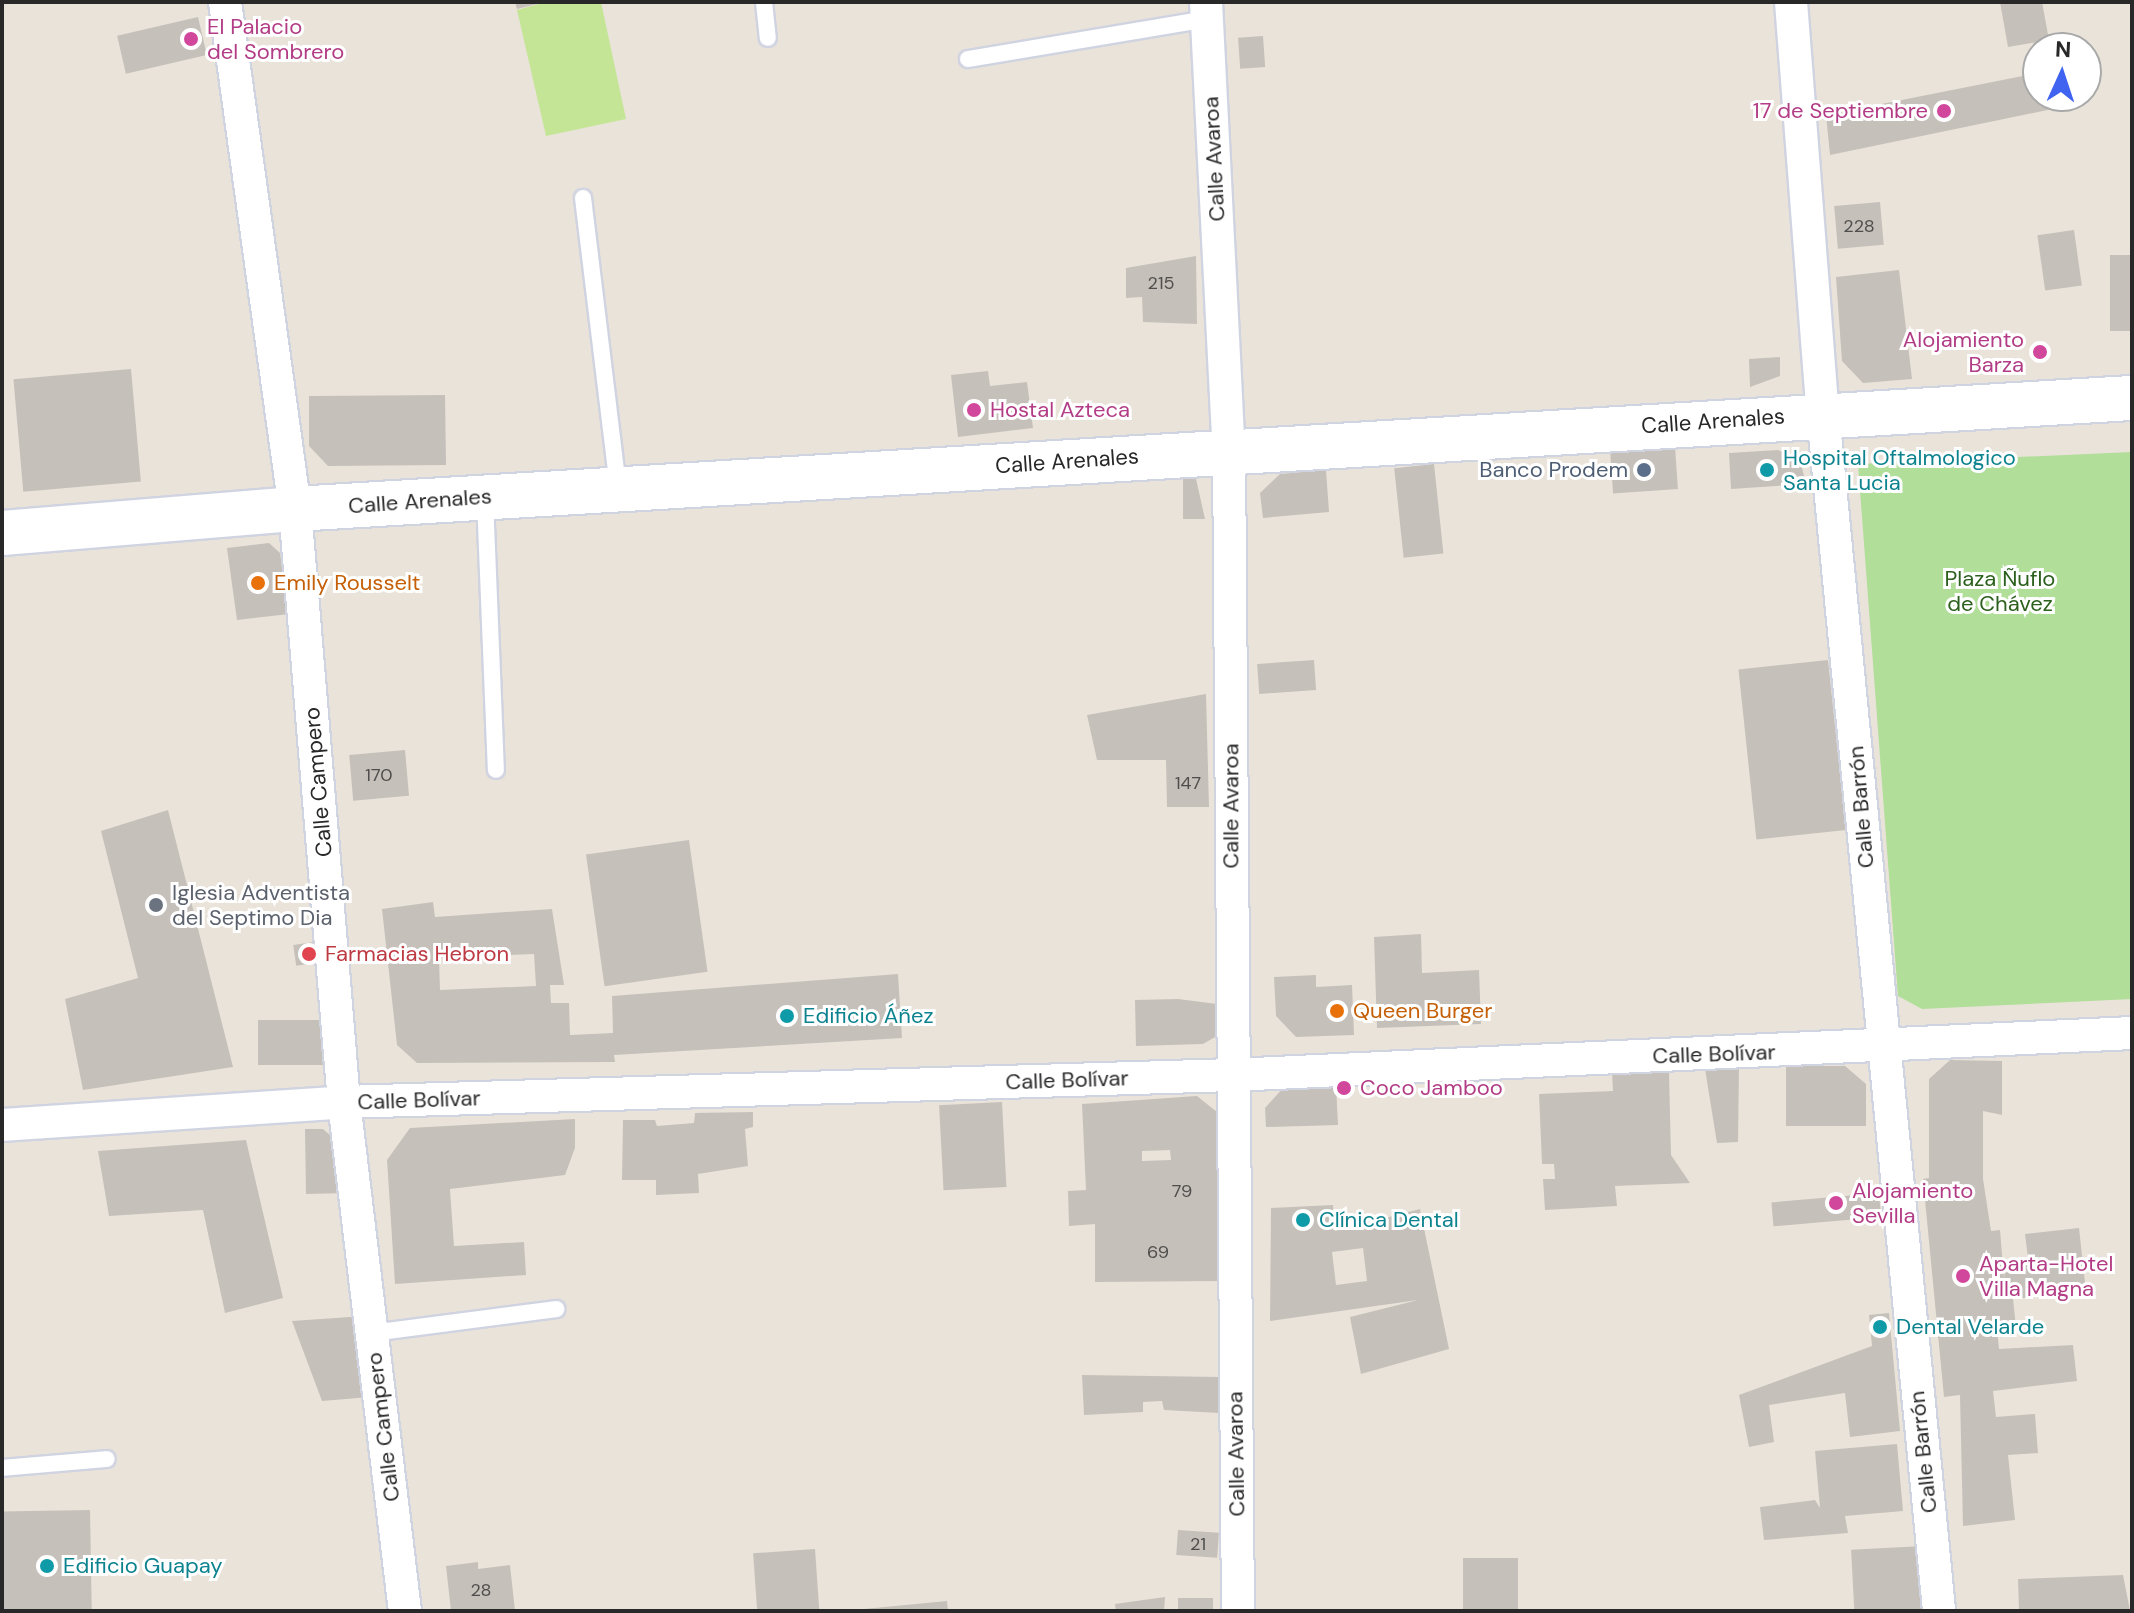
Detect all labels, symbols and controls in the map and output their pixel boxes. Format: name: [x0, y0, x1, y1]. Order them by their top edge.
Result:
place label: El Palacio del Sombrero: [207, 13, 344, 64]
marker: El Palacio del Sombrero: [182, 30, 200, 48]
north arrow: [2022, 32, 2102, 112]
text: N: [2054, 35, 2072, 64]
street label: Calle Avaroa: [1198, 96, 1230, 222]
place label: 17 de Septiembre: [1753, 98, 1928, 124]
marker: 17 de Septiembre: [1935, 102, 1953, 120]
house number: 228: [1843, 215, 1875, 237]
house number: 215: [1148, 272, 1174, 294]
place label: Alojamiento Barza: [1903, 326, 2024, 378]
marker: Alojamiento Barza: [2031, 343, 2049, 361]
place label: Hostal Azteca: [990, 397, 1130, 423]
marker: Hostal Azteca: [965, 401, 983, 419]
street label: Calle Arenales: [1640, 403, 1786, 439]
street label: Calle Arenales: [994, 443, 1140, 479]
place label: Hospital Oftalmologico Santa Lucia: [1783, 444, 2016, 496]
place label: Banco Prodem: [1479, 457, 1628, 483]
marker: Banco Prodem: [1635, 461, 1653, 479]
marker: Hospital Oftalmologico Santa Lucia: [1758, 461, 1776, 479]
street label: Calle Arenales: [347, 483, 493, 519]
park label: Plaza Ñuflo de Chávez: [1945, 565, 2055, 616]
place label: Emily Rousselt: [274, 570, 420, 596]
marker: Emily Rousselt: [249, 574, 267, 592]
street label: Calle Campero: [298, 706, 338, 858]
street label: Calle Avaroa: [1218, 743, 1244, 869]
street label: Calle Barrón: [1843, 745, 1879, 869]
house number: 170: [365, 764, 393, 786]
house number: 147: [1175, 772, 1201, 794]
place label: Iglesia Adventista del Septimo Dia: [172, 879, 350, 930]
marker: Iglesia Adventista del Septimo Dia: [147, 896, 165, 914]
place label: Farmacias Hebron: [325, 941, 509, 967]
marker: Farmacias Hebron: [300, 945, 318, 963]
place label: Queen Burger: [1353, 998, 1492, 1024]
marker: Queen Burger: [1328, 1002, 1346, 1020]
place label: Edificio Áñez: [803, 1003, 933, 1029]
marker: Edificio Áñez: [778, 1007, 796, 1025]
street label: Calle Bolívar: [1652, 1039, 1776, 1069]
street label: Calle Bolívar: [1005, 1065, 1129, 1095]
place label: Coco Jamboo: [1360, 1075, 1503, 1101]
marker: Coco Jamboo: [1335, 1079, 1353, 1097]
street label: Calle Bolívar: [357, 1085, 481, 1115]
place label: Alojamiento Sevilla: [1852, 1177, 1973, 1228]
house number: 79: [1172, 1180, 1192, 1202]
marker: Alojamiento Sevilla: [1827, 1194, 1845, 1212]
place label: Clínica Dental: [1319, 1207, 1459, 1233]
marker: Clínica Dental: [1294, 1211, 1312, 1229]
house number: 69: [1147, 1241, 1169, 1263]
place label: Aparta-Hotel Villa Magna: [1979, 1250, 2113, 1302]
marker: Aparta-Hotel Villa Magna: [1954, 1267, 1972, 1285]
place label: Dental Velarde: [1896, 1314, 2044, 1340]
marker: Dental Velarde: [1871, 1318, 1889, 1336]
street label: Calle Campero: [361, 1351, 405, 1503]
street label: Calle Barrón: [1903, 1390, 1943, 1514]
street label: Calle Avaroa: [1222, 1391, 1250, 1517]
house number: 21: [1190, 1533, 1206, 1555]
place label: Edificio Guapay: [63, 1553, 223, 1579]
marker: Edificio Guapay: [38, 1557, 56, 1575]
house number: 28: [470, 1579, 492, 1601]

